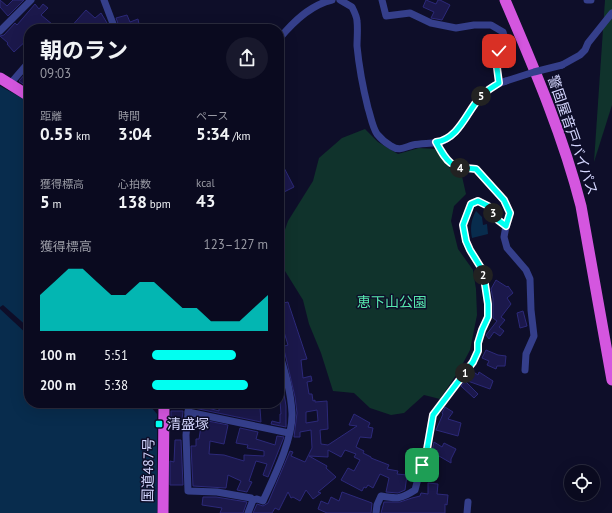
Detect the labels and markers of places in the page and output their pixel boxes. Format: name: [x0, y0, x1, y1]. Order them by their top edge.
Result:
pin: [482, 34, 516, 68]
pin: 5: [471, 86, 491, 106]
pin: 4: [450, 158, 470, 178]
pin: 3: [483, 203, 503, 223]
pin: 2: [473, 265, 493, 285]
pin: 1: [455, 363, 475, 383]
place label: 清盛塚: [167, 415, 209, 433]
marker: 清盛塚: [154, 419, 164, 429]
pin: [405, 448, 439, 482]

